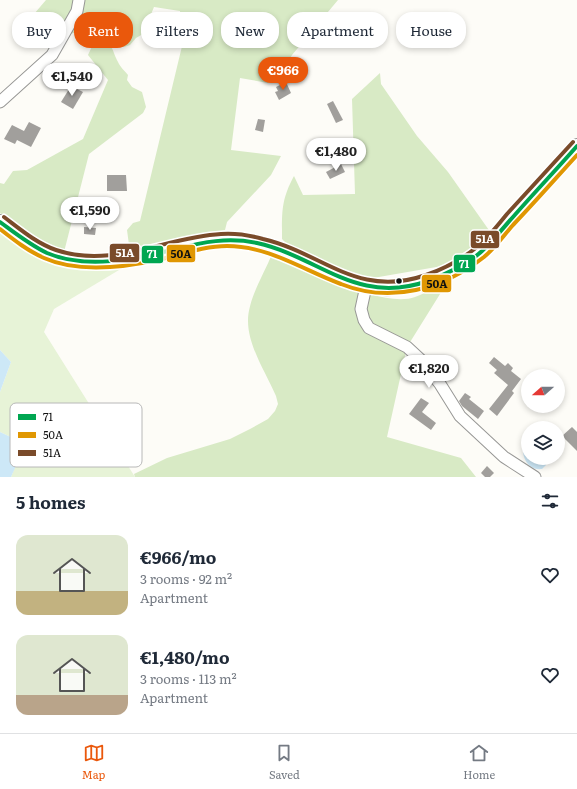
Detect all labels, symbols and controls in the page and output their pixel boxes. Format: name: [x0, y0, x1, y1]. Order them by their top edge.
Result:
chip: Buy: [12, 12, 66, 48]
chip: Rent: [74, 12, 133, 48]
chip: Filters: [141, 12, 213, 48]
chip: New: [221, 12, 279, 48]
chip: Apartment: [287, 12, 388, 48]
chip: House: [396, 12, 466, 48]
pin: €966: [259, 57, 307, 91]
text: €966: [267, 60, 299, 79]
pin: €1,540: [39, 63, 105, 97]
text: €1,540: [51, 66, 93, 85]
pin: €1,480: [303, 138, 369, 172]
text: €1,480: [315, 141, 357, 160]
pin: €1,590: [57, 197, 123, 231]
text: €1,590: [69, 200, 111, 219]
line badge: 51A: [470, 230, 500, 249]
text: 51A: [476, 230, 495, 246]
line badge: 51A: [109, 243, 140, 263]
text: 51A: [116, 244, 135, 260]
line badge: 50A: [166, 244, 196, 263]
line badge: 71: [141, 245, 164, 264]
text: 71: [147, 245, 158, 261]
text: 50A: [170, 245, 192, 261]
line badge: 71: [453, 254, 476, 273]
text: 71: [459, 255, 470, 271]
line badge: 50A: [421, 274, 452, 293]
text: 50A: [426, 275, 448, 291]
unlabelled marker: [394, 276, 404, 286]
pin: €1,820: [396, 355, 462, 389]
text: €1,820: [408, 358, 450, 377]
north arrow: [521, 369, 565, 413]
map controls: [521, 369, 565, 465]
legend: [10, 403, 142, 467]
text: 71: [43, 408, 54, 424]
button: layers: [521, 421, 565, 465]
text: 50A: [43, 426, 63, 442]
text: 51A: [43, 444, 61, 460]
text: 5 homes: [16, 489, 86, 514]
icon: filters: [539, 490, 561, 512]
text: €966/mo: [140, 544, 216, 569]
icon: home: [48, 551, 96, 599]
icon: heart: [539, 564, 561, 586]
text: 3 rooms · 92 m²: [140, 569, 232, 588]
text: Apartment: [140, 588, 208, 607]
text: €1,480/mo: [140, 644, 230, 669]
icon: home: [48, 651, 96, 699]
icon: heart: [539, 664, 561, 686]
text: 3 rooms · 113 m²: [140, 669, 237, 688]
text: Apartment: [140, 688, 208, 707]
tab: Map: [82, 742, 105, 782]
tab: Saved: [269, 742, 300, 782]
tab: Home: [463, 742, 495, 782]

